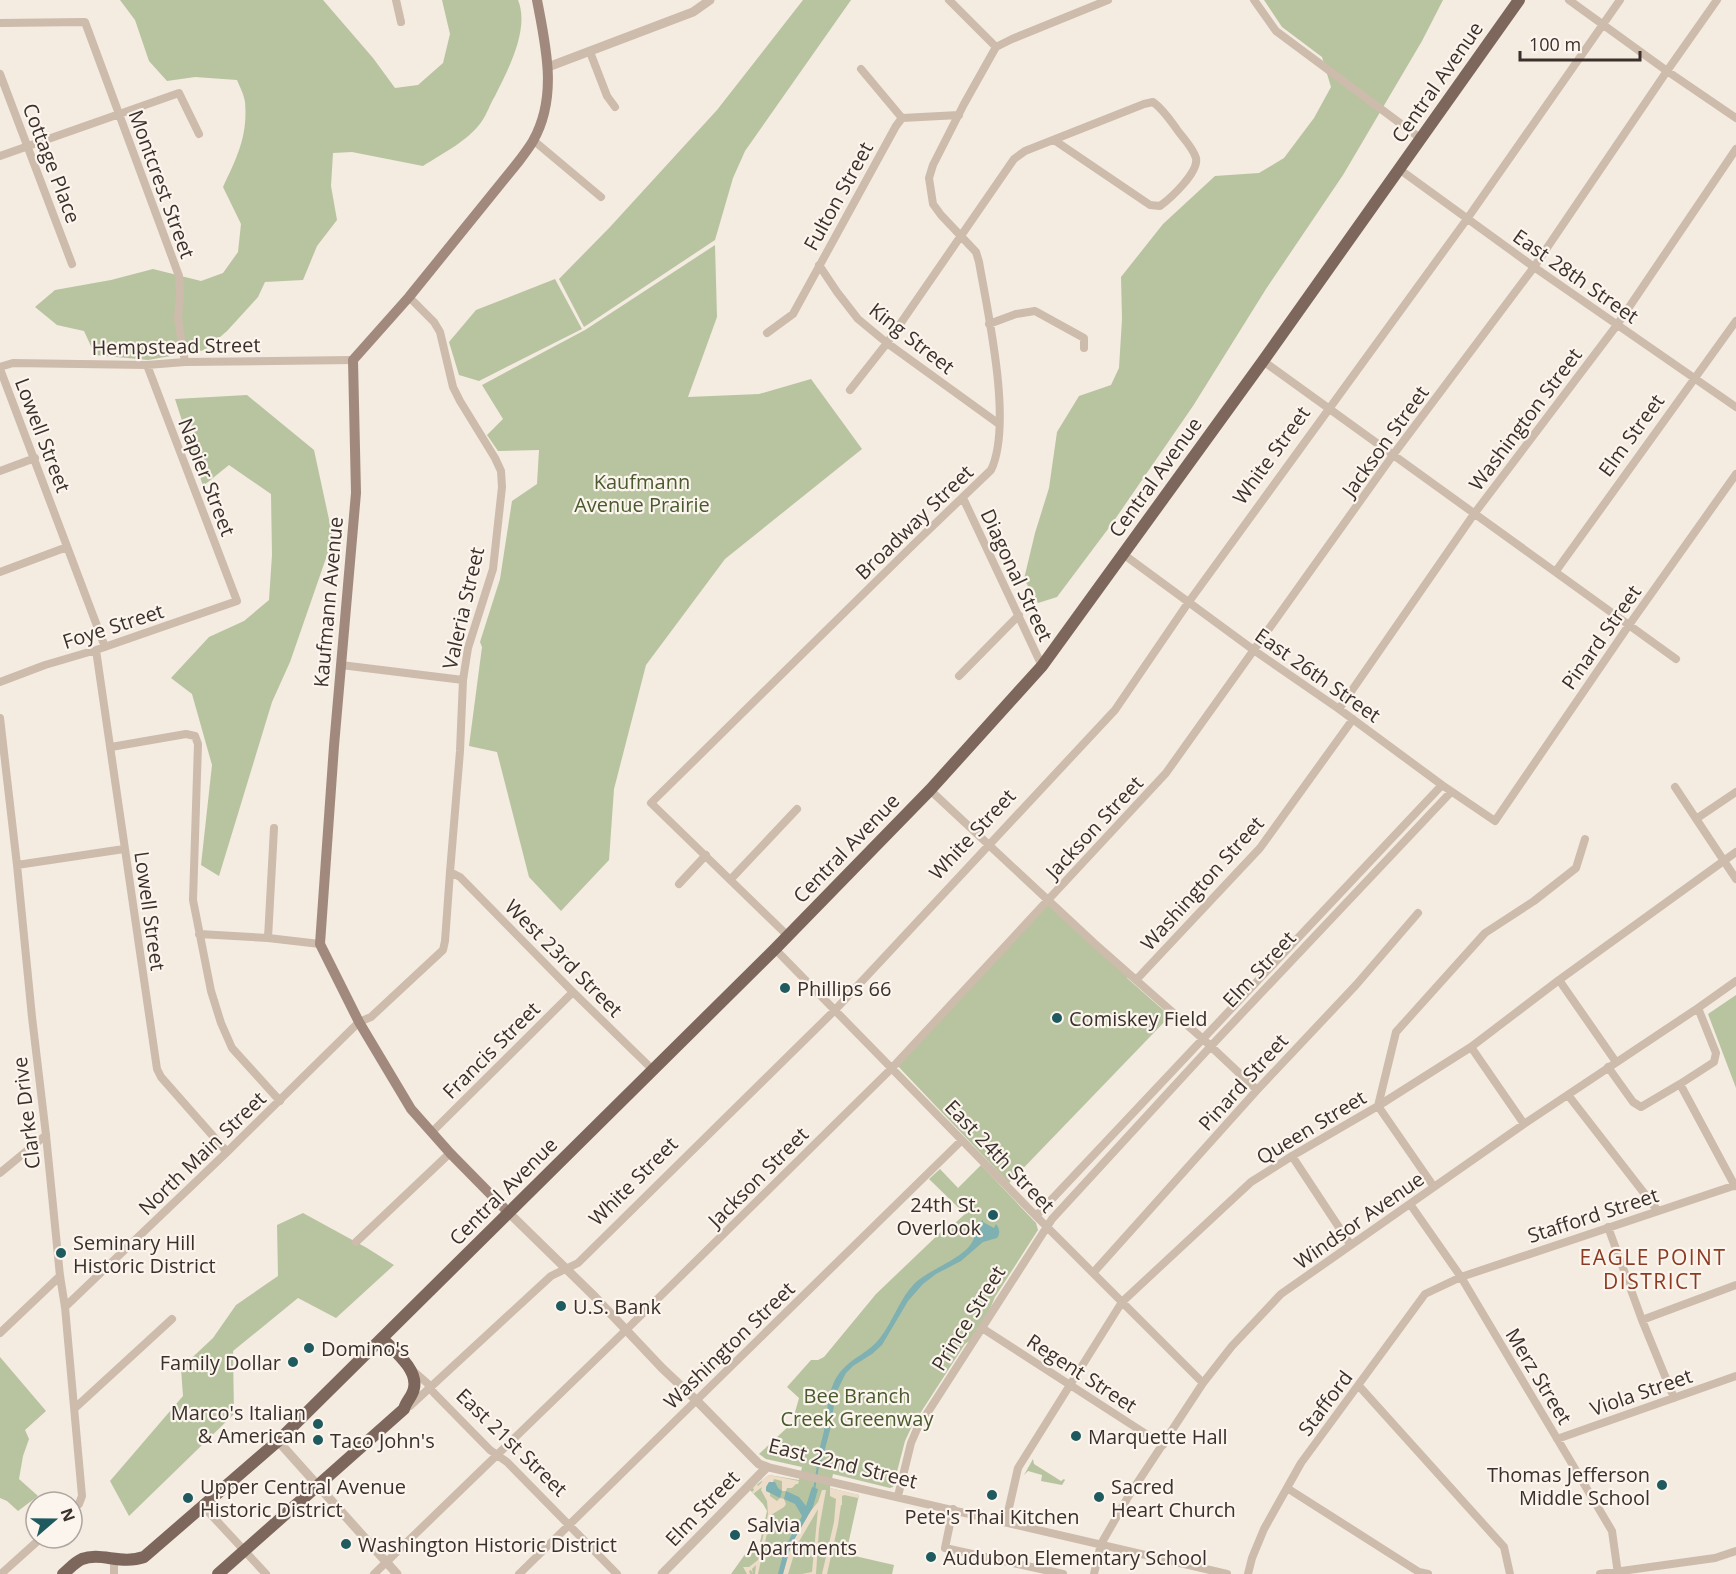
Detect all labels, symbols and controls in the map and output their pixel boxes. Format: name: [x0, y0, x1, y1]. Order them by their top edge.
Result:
street label: Central Avenue: [1385, 16, 1489, 148]
scale bar: [1520, 24, 1640, 62]
text: 100 m: [1529, 32, 1581, 56]
street label: Cottage Place: [17, 99, 87, 227]
street label: Montcrest Street: [123, 106, 201, 262]
street label: Fulton Street: [797, 137, 879, 255]
street label: East 28th Street: [1508, 223, 1644, 329]
street label: King Street: [864, 296, 960, 380]
street label: Hempstead Street: [91, 331, 261, 361]
street label: Washington Street: [1462, 342, 1588, 496]
street label: Lowell Street: [9, 374, 77, 496]
street label: Jackson Street: [1334, 380, 1435, 504]
street label: Elm Street: [1592, 388, 1670, 482]
street label: White Street: [1226, 400, 1316, 510]
street label: Central Avenue: [1102, 411, 1208, 543]
street label: Napier Street: [172, 414, 242, 540]
street label: Broadway Street: [849, 459, 979, 585]
park label: Kaufmann Avenue Prairie: [574, 468, 710, 518]
street label: Diagonal Street: [975, 504, 1059, 646]
street label: Kaufmann Avenue: [307, 515, 349, 689]
street label: Valeria Street: [436, 544, 490, 672]
street label: Pinard Street: [1555, 579, 1647, 695]
street label: Foye Street: [59, 597, 167, 655]
street label: East 26th Street: [1250, 622, 1386, 728]
street label: Jackson Street: [1038, 770, 1149, 886]
street label: White Street: [923, 783, 1021, 885]
street label: Central Avenue: [787, 787, 905, 909]
street label: Washington Street: [1134, 810, 1270, 956]
street label: Lowell Street: [128, 850, 172, 972]
street label: West 23rd Street: [499, 893, 629, 1023]
street label: Elm Street: [1216, 925, 1302, 1013]
place label: Phillips 66: [797, 975, 891, 1002]
marker: Phillips 66: [778, 981, 792, 995]
street label: Francis Street: [437, 996, 545, 1104]
place label: Comiskey Field: [1069, 1005, 1208, 1032]
marker: Comiskey Field: [1050, 1011, 1064, 1025]
street label: Pinard Street: [1192, 1028, 1294, 1136]
street label: Clarke Drive: [6, 1055, 46, 1171]
street label: Queen Street: [1251, 1084, 1371, 1170]
street label: North Main Street: [132, 1085, 272, 1221]
street label: East 24th Street: [939, 1094, 1061, 1218]
street label: Jackson Street: [701, 1121, 814, 1234]
street label: Central Avenue: [443, 1131, 563, 1251]
street label: White Street: [583, 1131, 683, 1231]
street label: Windsor Avenue: [1289, 1165, 1429, 1275]
street label: Stafford Street: [1524, 1181, 1662, 1249]
place label: 24th St. Overlook: [896, 1191, 981, 1241]
marker: 24th St. Overlook: [986, 1208, 1000, 1222]
place label: Seminary Hill Historic District: [73, 1229, 216, 1279]
district label: EAGLE POINT DISTRICT: [1579, 1243, 1727, 1295]
marker: Seminary Hill Historic District: [54, 1246, 68, 1260]
street label: Prince Street: [925, 1260, 1011, 1376]
street label: Washington Street: [658, 1276, 800, 1414]
place label: U.S. Bank: [573, 1293, 662, 1320]
marker: U.S. Bank: [554, 1299, 568, 1313]
street label: Merz Street: [1500, 1323, 1578, 1429]
street label: Regent Street: [1022, 1327, 1142, 1419]
place label: Domino's: [321, 1335, 409, 1362]
marker: Domino's: [302, 1341, 316, 1355]
place label: Family Dollar: [160, 1349, 281, 1376]
marker: Family Dollar: [286, 1355, 300, 1369]
street label: Viola Street: [1586, 1362, 1696, 1422]
street label: Stafford: [1292, 1365, 1358, 1441]
street label: East 21st Street: [451, 1382, 573, 1502]
park label: Bee Branch Creek Greenway: [780, 1382, 934, 1432]
place label: Marco's Italian & American: [171, 1399, 306, 1449]
marker: Marco's Italian & American: [311, 1417, 325, 1431]
place label: Marquette Hall: [1088, 1423, 1228, 1450]
place label: Taco John's: [330, 1427, 435, 1454]
marker: Marquette Hall: [1069, 1429, 1083, 1443]
street label: East 22nd Street: [766, 1431, 920, 1495]
marker: Taco John's: [311, 1433, 325, 1447]
place label: Thomas Jefferson Middle School: [1487, 1461, 1650, 1511]
street label: Elm Street: [659, 1464, 745, 1552]
place label: Upper Central Avenue Historic District: [200, 1473, 406, 1523]
place label: Sacred Heart Church: [1111, 1473, 1236, 1523]
marker: Thomas Jefferson Middle School: [1655, 1478, 1669, 1492]
marker: Pete's Thai Kitchen: [985, 1488, 999, 1502]
north arrow: [24, 1490, 84, 1550]
marker: Sacred Heart Church: [1092, 1490, 1106, 1504]
marker: Upper Central Avenue Historic District: [181, 1491, 195, 1505]
place label: Pete's Thai Kitchen: [904, 1503, 1080, 1530]
text: N: [56, 1505, 81, 1525]
place label: Salvia Apartments: [747, 1511, 857, 1561]
marker: Salvia Apartments: [728, 1528, 742, 1542]
place label: Washington Historic District: [358, 1531, 617, 1558]
marker: Washington Historic District: [339, 1537, 353, 1551]
place label: Audubon Elementary School: [943, 1544, 1207, 1571]
marker: Audubon Elementary School: [924, 1550, 938, 1564]

